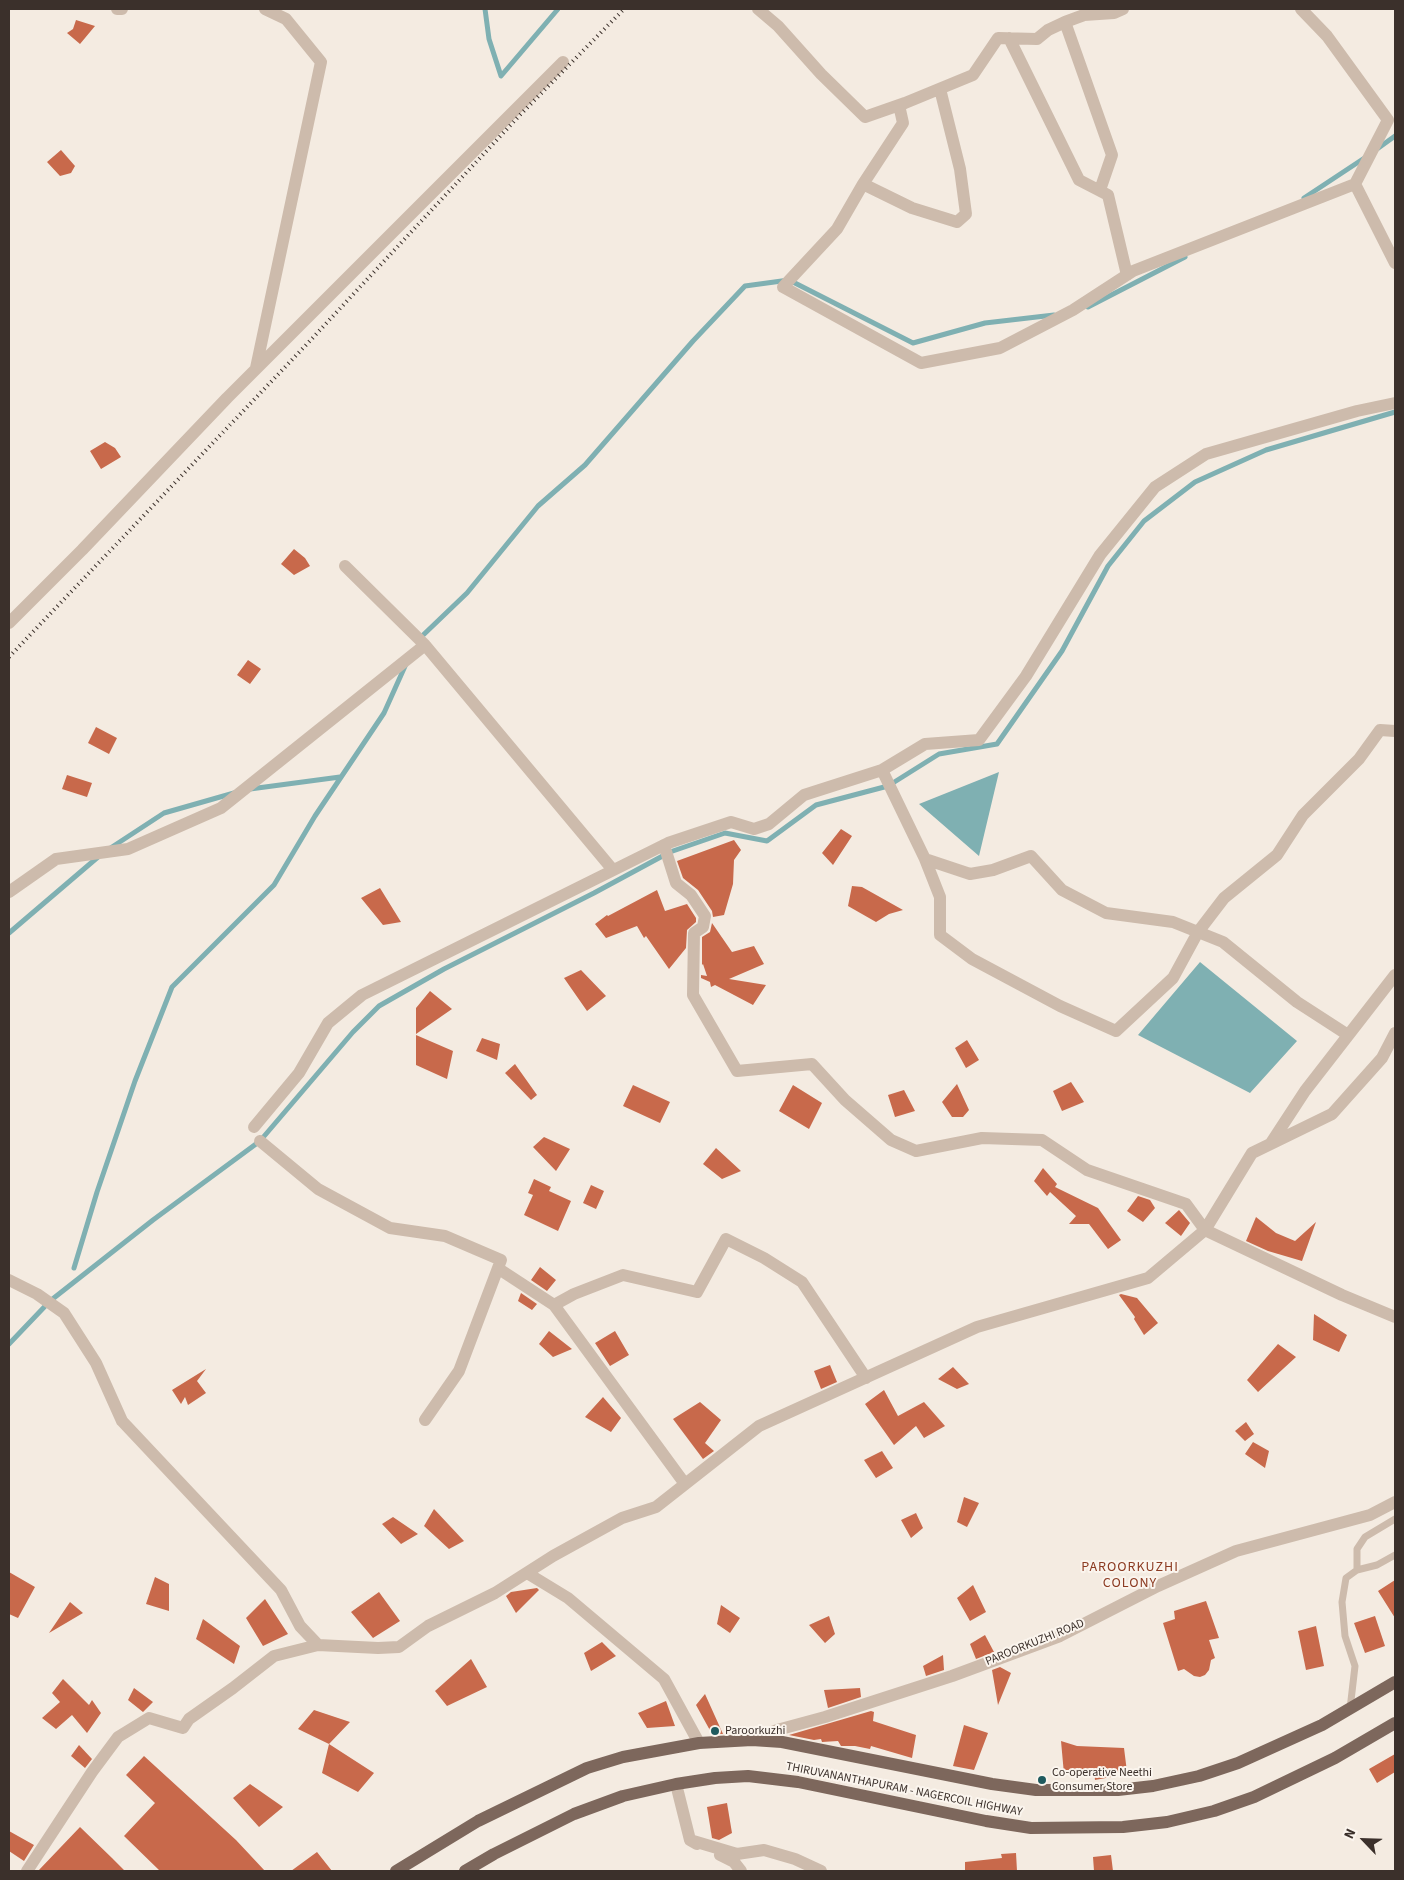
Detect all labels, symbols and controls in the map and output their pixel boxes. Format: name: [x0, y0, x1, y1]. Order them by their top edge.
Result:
district label: PAROORKUZHI COLONY: [1080, 1560, 1180, 1592]
street label: PAROORKUZHI ROAD: [983, 1617, 1087, 1669]
place label: Paroorkuzhi: [725, 1724, 785, 1738]
marker: Paroorkuzhi: [709, 1725, 721, 1737]
street label: THIRUVANANTHAPURAM - NAGERCOIL HIGHWAY: [785, 1760, 1023, 1820]
place label: Co-operative Neethi Consumer Store: [1052, 1766, 1152, 1794]
marker: Co-operative Neethi Consumer Store: [1036, 1774, 1048, 1786]
north arrow: [1339, 1815, 1389, 1865]
text: N: [1339, 1826, 1361, 1842]

